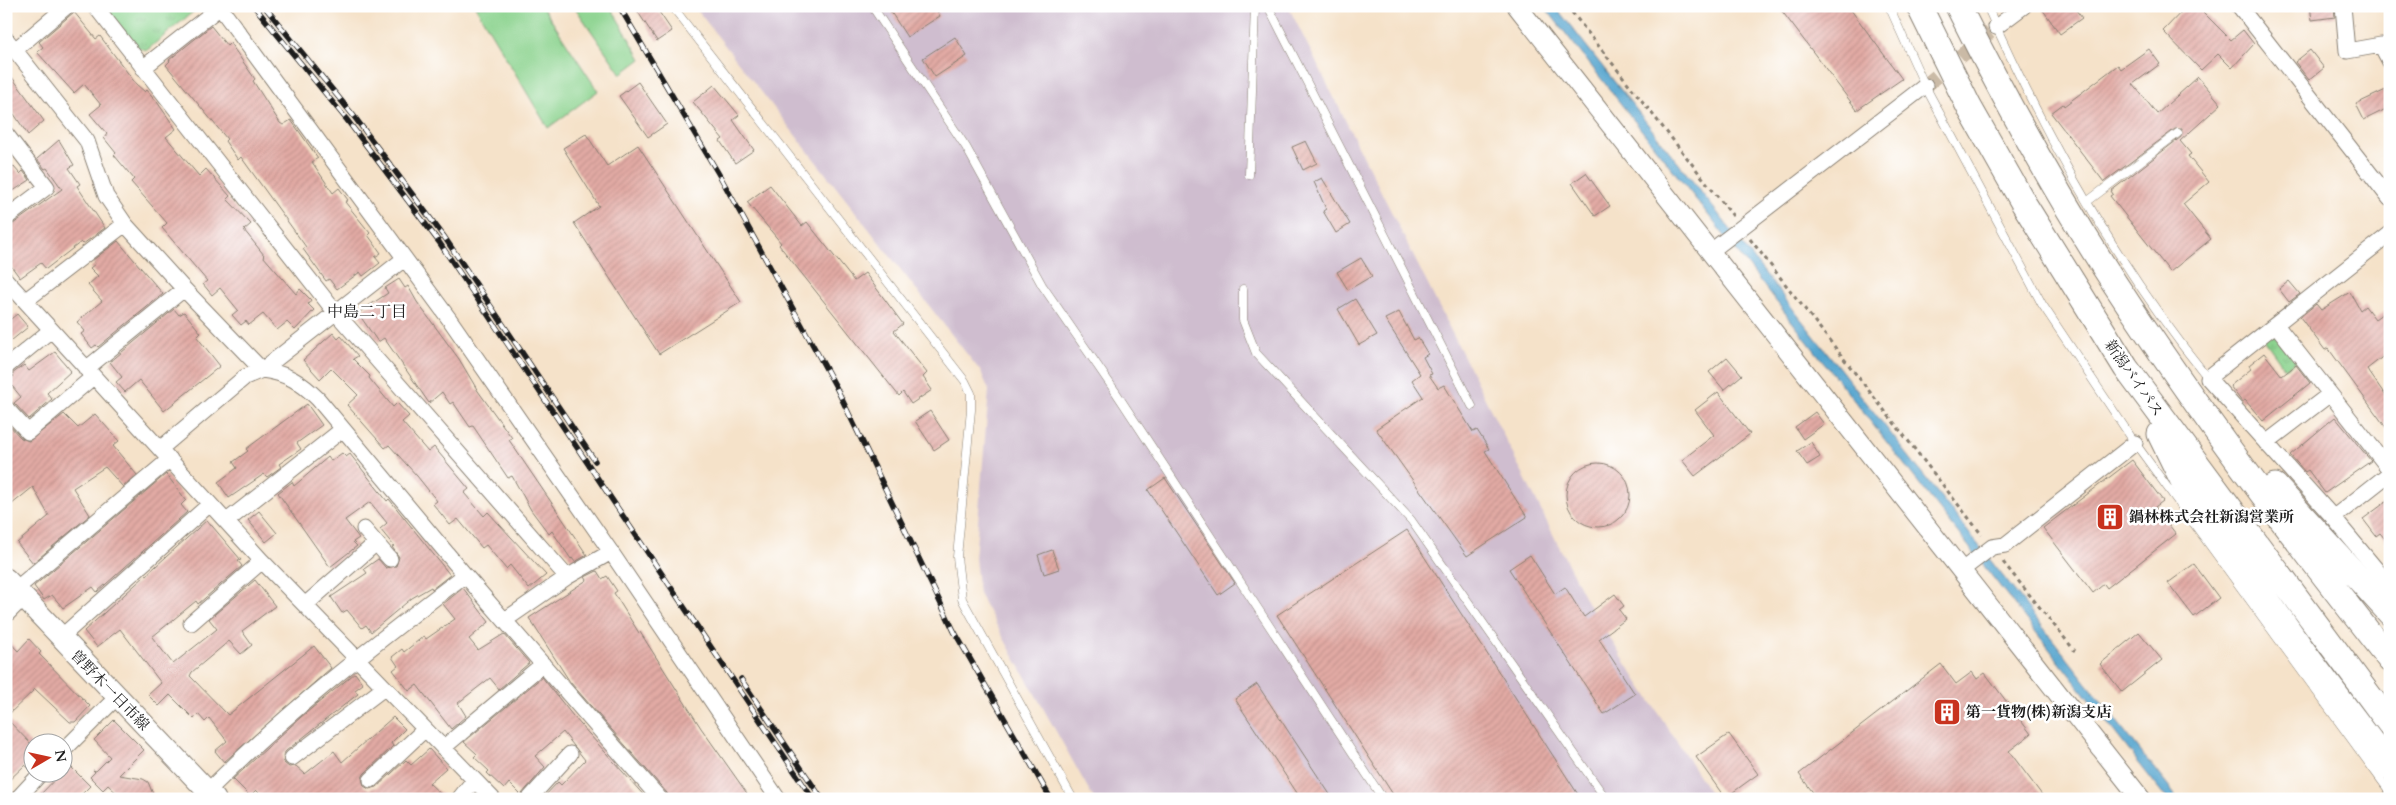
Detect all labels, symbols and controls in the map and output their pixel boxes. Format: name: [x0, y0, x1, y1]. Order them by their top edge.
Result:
district label: 中島二丁目: [327, 301, 407, 323]
street label: 新潟バイパス: [2100, 336, 2168, 420]
building icon: 鍋林株式会社新潟営業所: [2095, 502, 2125, 532]
place label: 鍋林株式会社新潟営業所: [2129, 507, 2294, 527]
street label: 曽野木一日市線: [66, 645, 154, 735]
building icon: 第一貨物(株)新潟支店: [1932, 697, 1962, 727]
place label: 第一貨物(株)新潟支店: [1966, 702, 2111, 722]
north arrow: [22, 732, 72, 782]
text: N: [50, 749, 71, 764]

